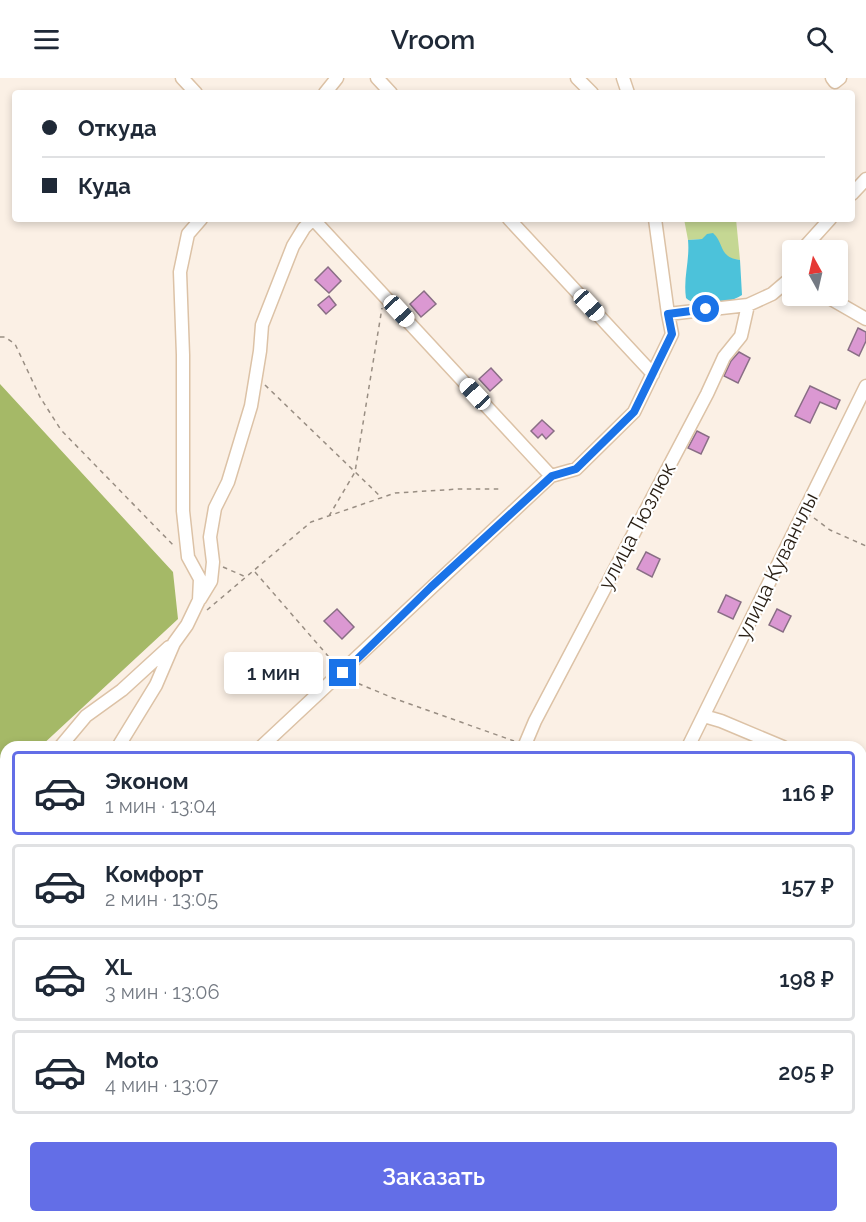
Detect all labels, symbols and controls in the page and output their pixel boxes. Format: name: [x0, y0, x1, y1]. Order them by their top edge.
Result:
icon: menu: [30, 23, 63, 56]
icon: search: [803, 23, 836, 56]
text: Vroom: [391, 24, 475, 55]
text: Откуда: [78, 115, 157, 141]
text: Куда: [78, 173, 131, 199]
north arrow: [782, 240, 848, 306]
map controls: [782, 240, 848, 306]
car: [570, 286, 608, 324]
car: [380, 292, 418, 330]
route start: [692, 295, 719, 322]
car: [456, 375, 494, 413]
street label: улица Тюзлюк: [593, 458, 681, 594]
street label: улица Куванчлы: [730, 488, 823, 643]
callout: 1 мин: [223, 652, 322, 694]
route end: [329, 659, 356, 686]
text: 1 мин: [247, 661, 300, 685]
icon: car: [33, 766, 87, 820]
text: Эконом: [105, 768, 189, 794]
text: 116 ₽: [782, 780, 834, 806]
text: 1 мин · 13:04: [105, 794, 216, 818]
icon: car: [33, 859, 87, 913]
text: Комфорт: [105, 861, 203, 887]
text: 157 ₽: [781, 873, 834, 899]
text: 2 мин · 13:05: [105, 887, 218, 911]
icon: car: [33, 952, 87, 1006]
text: XL: [105, 954, 132, 980]
text: 198 ₽: [779, 966, 834, 992]
text: 3 мин · 13:06: [105, 980, 220, 1004]
icon: car: [33, 1045, 87, 1099]
text: Moto: [105, 1047, 159, 1073]
text: 205 ₽: [778, 1059, 834, 1085]
text: 4 мин · 13:07: [105, 1073, 218, 1097]
button: Заказать: [30, 1142, 837, 1211]

